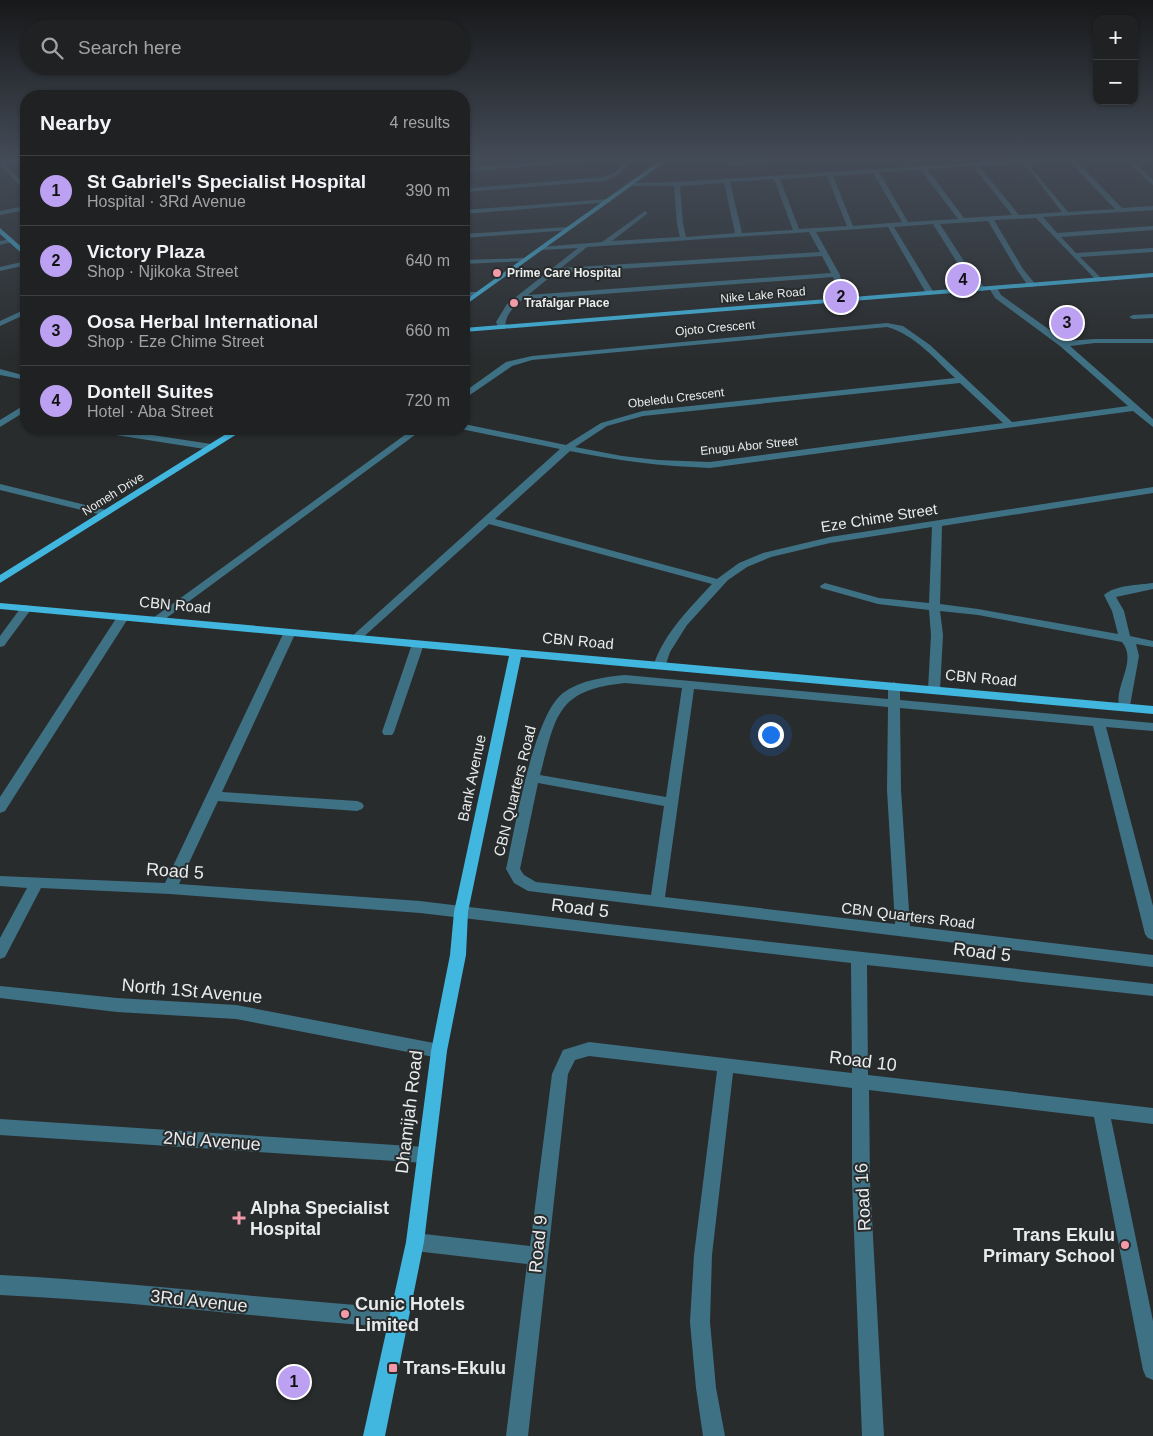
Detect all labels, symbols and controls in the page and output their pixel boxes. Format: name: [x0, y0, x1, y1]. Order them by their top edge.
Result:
map controls: [1093, 15, 1138, 105]
button: +: [1093, 15, 1138, 60]
search box: [20, 20, 470, 75]
icon: search: [38, 34, 66, 62]
text: Search here: [78, 37, 182, 58]
button: −: [1093, 60, 1138, 105]
text: Nearby: [40, 111, 111, 134]
text: 4 results: [390, 114, 450, 131]
text: St Gabriel's Specialist Hospital: [87, 171, 366, 192]
text: 1: [52, 182, 60, 199]
text: 390 m: [406, 182, 450, 199]
text: Hospital · 3Rd Avenue: [87, 193, 246, 210]
text: Victory Plaza: [87, 241, 205, 262]
text: 2: [52, 252, 60, 269]
text: 640 m: [406, 252, 450, 269]
pin: 4: [947, 261, 979, 299]
text: Shop · Njikoka Street: [87, 263, 238, 280]
place label: Prime Care Hospital: [507, 266, 621, 280]
marker: Prime Care Hospital: [491, 267, 503, 279]
pin: 2: [825, 278, 857, 316]
street label: Nike Lake Road: [720, 284, 806, 306]
place label: Trafalgar Place: [524, 296, 610, 310]
marker: Trafalgar Place: [508, 297, 520, 309]
pin: 3: [1051, 304, 1083, 342]
text: Oosa Herbal International: [87, 311, 318, 332]
street label: Ojoto Crescent: [675, 317, 756, 338]
text: 3: [52, 322, 60, 339]
text: 660 m: [406, 322, 450, 339]
text: Shop · Eze Chime Street: [87, 333, 264, 350]
text: Dontell Suites: [87, 381, 214, 402]
street label: Obeledu Crescent: [627, 385, 726, 411]
text: 4: [52, 392, 60, 409]
text: 720 m: [406, 392, 450, 409]
text: Hotel · Aba Street: [87, 403, 213, 420]
street label: Enugu Abor Street: [699, 434, 799, 458]
street label: Nomeh Drive: [80, 469, 147, 518]
street label: Eze Chime Street: [820, 500, 939, 535]
street label: CBN Road: [139, 593, 211, 616]
street label: CBN Road: [542, 629, 614, 652]
street label: CBN Road: [945, 666, 1017, 689]
your location: [758, 722, 784, 748]
street label: CBN Quarters Road: [490, 724, 539, 858]
street label: Bank Avenue: [454, 733, 489, 823]
street label: Road 5: [145, 859, 205, 883]
street label: Road 5: [550, 895, 610, 921]
street label: CBN Quarters Road: [840, 899, 976, 932]
street label: Road 5: [952, 939, 1012, 965]
street label: North 1St Avenue: [121, 975, 263, 1007]
street label: Road 10: [828, 1047, 898, 1075]
street label: Dhamijah Road: [392, 1049, 426, 1175]
street label: 2Nd Avenue: [163, 1128, 261, 1154]
street label: Road 16: [851, 1162, 875, 1232]
place label: Alpha Specialist Hospital: [250, 1198, 389, 1239]
marker: Alpha Specialist Hospital: [232, 1211, 246, 1225]
street label: Road 9: [525, 1214, 551, 1274]
place label: Trans Ekulu Primary School: [983, 1225, 1115, 1266]
marker: Trans Ekulu Primary School: [1119, 1239, 1131, 1251]
street label: 3Rd Avenue: [149, 1286, 249, 1316]
place label: Cunic Hotels Limited: [355, 1294, 465, 1335]
marker: Cunic Hotels Limited: [339, 1308, 351, 1320]
place label: Trans-Ekulu: [403, 1358, 506, 1378]
marker: Trans-Ekulu: [387, 1362, 399, 1374]
pin: 1: [278, 1363, 310, 1401]

